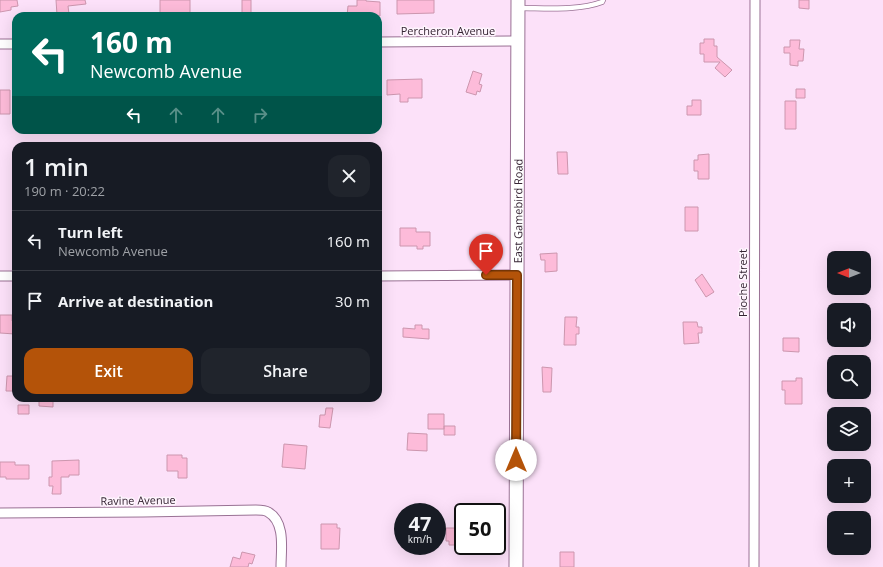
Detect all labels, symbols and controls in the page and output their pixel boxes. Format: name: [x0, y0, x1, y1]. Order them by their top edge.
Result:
text: 160 m: [90, 23, 173, 61]
street label: Percheron Avenue: [401, 23, 495, 38]
icon: left: [24, 28, 76, 80]
text: Newcomb Avenue: [90, 59, 242, 83]
icon: left: [123, 104, 145, 126]
icon: ahead: [165, 104, 187, 126]
icon: ahead: [207, 104, 229, 126]
icon: right: [249, 104, 271, 126]
text: 1 min: [24, 150, 89, 183]
button: close: [328, 155, 370, 197]
street label: East Gamebird Road: [510, 159, 525, 263]
text: 190 m · 20:22: [24, 182, 105, 200]
text: Turn left: [58, 222, 123, 242]
icon: left: [24, 230, 46, 252]
text: 160 m: [326, 231, 370, 251]
pin: [469, 234, 503, 275]
icon: arrive: [475, 240, 497, 262]
text: Newcomb Avenue: [58, 242, 168, 260]
street label: Pioche Street: [735, 249, 750, 317]
north arrow: [827, 251, 871, 295]
map controls: [827, 251, 871, 555]
icon: arrive: [24, 290, 46, 312]
text: Arrive at destination: [58, 291, 213, 311]
text: 30 m: [335, 291, 370, 311]
button: sound: [827, 303, 871, 347]
button: Exit: [24, 348, 193, 394]
button: Share: [201, 348, 370, 394]
button: search: [827, 355, 871, 399]
button: layers: [827, 407, 871, 451]
position arrow: [495, 439, 537, 481]
button: +: [827, 459, 871, 503]
street label: Ravine Avenue: [100, 492, 176, 508]
speed limit sign: 50: [454, 503, 506, 555]
text: 47: [409, 510, 431, 537]
button: −: [827, 511, 871, 555]
text: km/h: [408, 532, 432, 546]

